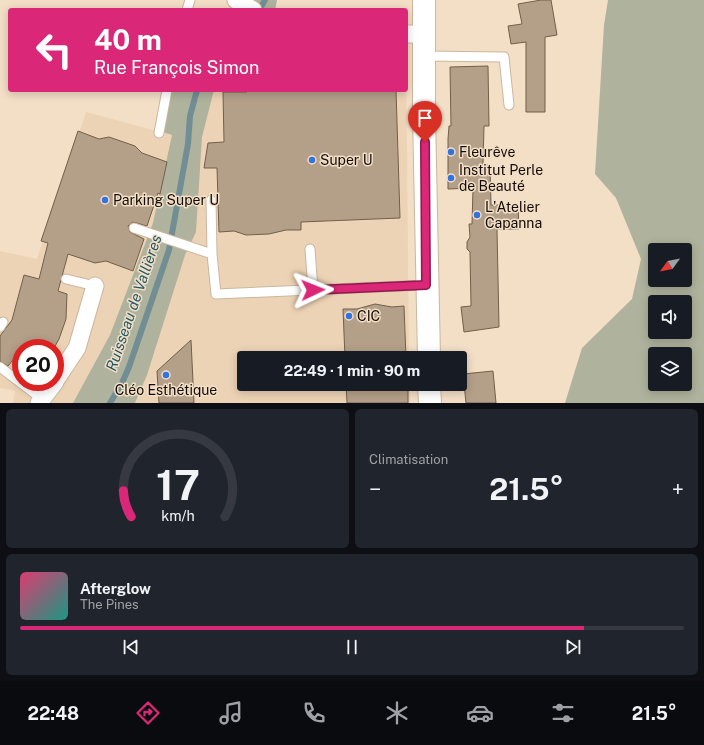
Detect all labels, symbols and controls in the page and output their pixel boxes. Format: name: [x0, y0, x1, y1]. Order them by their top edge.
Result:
text: 40 m: [94, 23, 162, 56]
icon: left: [28, 24, 80, 76]
text: Rue François Simon: [94, 57, 259, 78]
pin: [408, 101, 442, 142]
icon: arrive: [414, 107, 436, 129]
place label: Fleurêve: [459, 144, 515, 160]
marker: Fleurêve: [446, 147, 456, 157]
place label: Super U: [320, 152, 373, 168]
marker: Super U: [307, 155, 317, 165]
place label: Institut Perle de Beauté: [459, 162, 543, 194]
marker: Institut Perle de Beauté: [446, 173, 456, 183]
place label: Parking Super U: [113, 192, 219, 208]
marker: Parking Super U: [100, 195, 110, 205]
place label: L'Atelier Capanna: [485, 199, 542, 231]
marker: L'Atelier Capanna: [472, 210, 482, 220]
water label: Ruisseau de Vallières: [102, 233, 165, 373]
north arrow: [648, 243, 692, 287]
map controls: [648, 243, 692, 391]
position arrow: [292, 269, 334, 311]
button: sound: [648, 295, 692, 339]
place label: CIC: [357, 308, 380, 324]
marker: CIC: [344, 311, 354, 321]
speed limit sign: 20: [12, 339, 64, 391]
button: layers: [648, 347, 692, 391]
text: 22:49 · 1 min · 90 m: [284, 362, 420, 379]
marker: Cléo Esthétique: [161, 370, 171, 380]
place label: Cléo Esthétique: [115, 382, 217, 398]
text: Climatisation: [369, 452, 448, 467]
text: 17: [156, 459, 199, 508]
text: 21.5°: [489, 471, 564, 507]
text: −: [369, 476, 381, 502]
text: +: [672, 476, 684, 502]
text: km/h: [161, 506, 194, 523]
text: Afterglow: [80, 580, 151, 597]
text: The Pines: [80, 597, 139, 612]
icon: previous: [120, 636, 142, 658]
icon: pause: [341, 636, 363, 658]
icon: next: [562, 636, 584, 658]
icon: directions: [134, 699, 162, 727]
icon: music: [217, 699, 245, 727]
icon: phone: [300, 699, 328, 727]
icon: climate: [383, 699, 411, 727]
icon: car: [466, 699, 494, 727]
icon: filters: [549, 699, 577, 727]
text: 22:48: [27, 703, 79, 724]
text: 21.5°: [632, 703, 676, 724]

